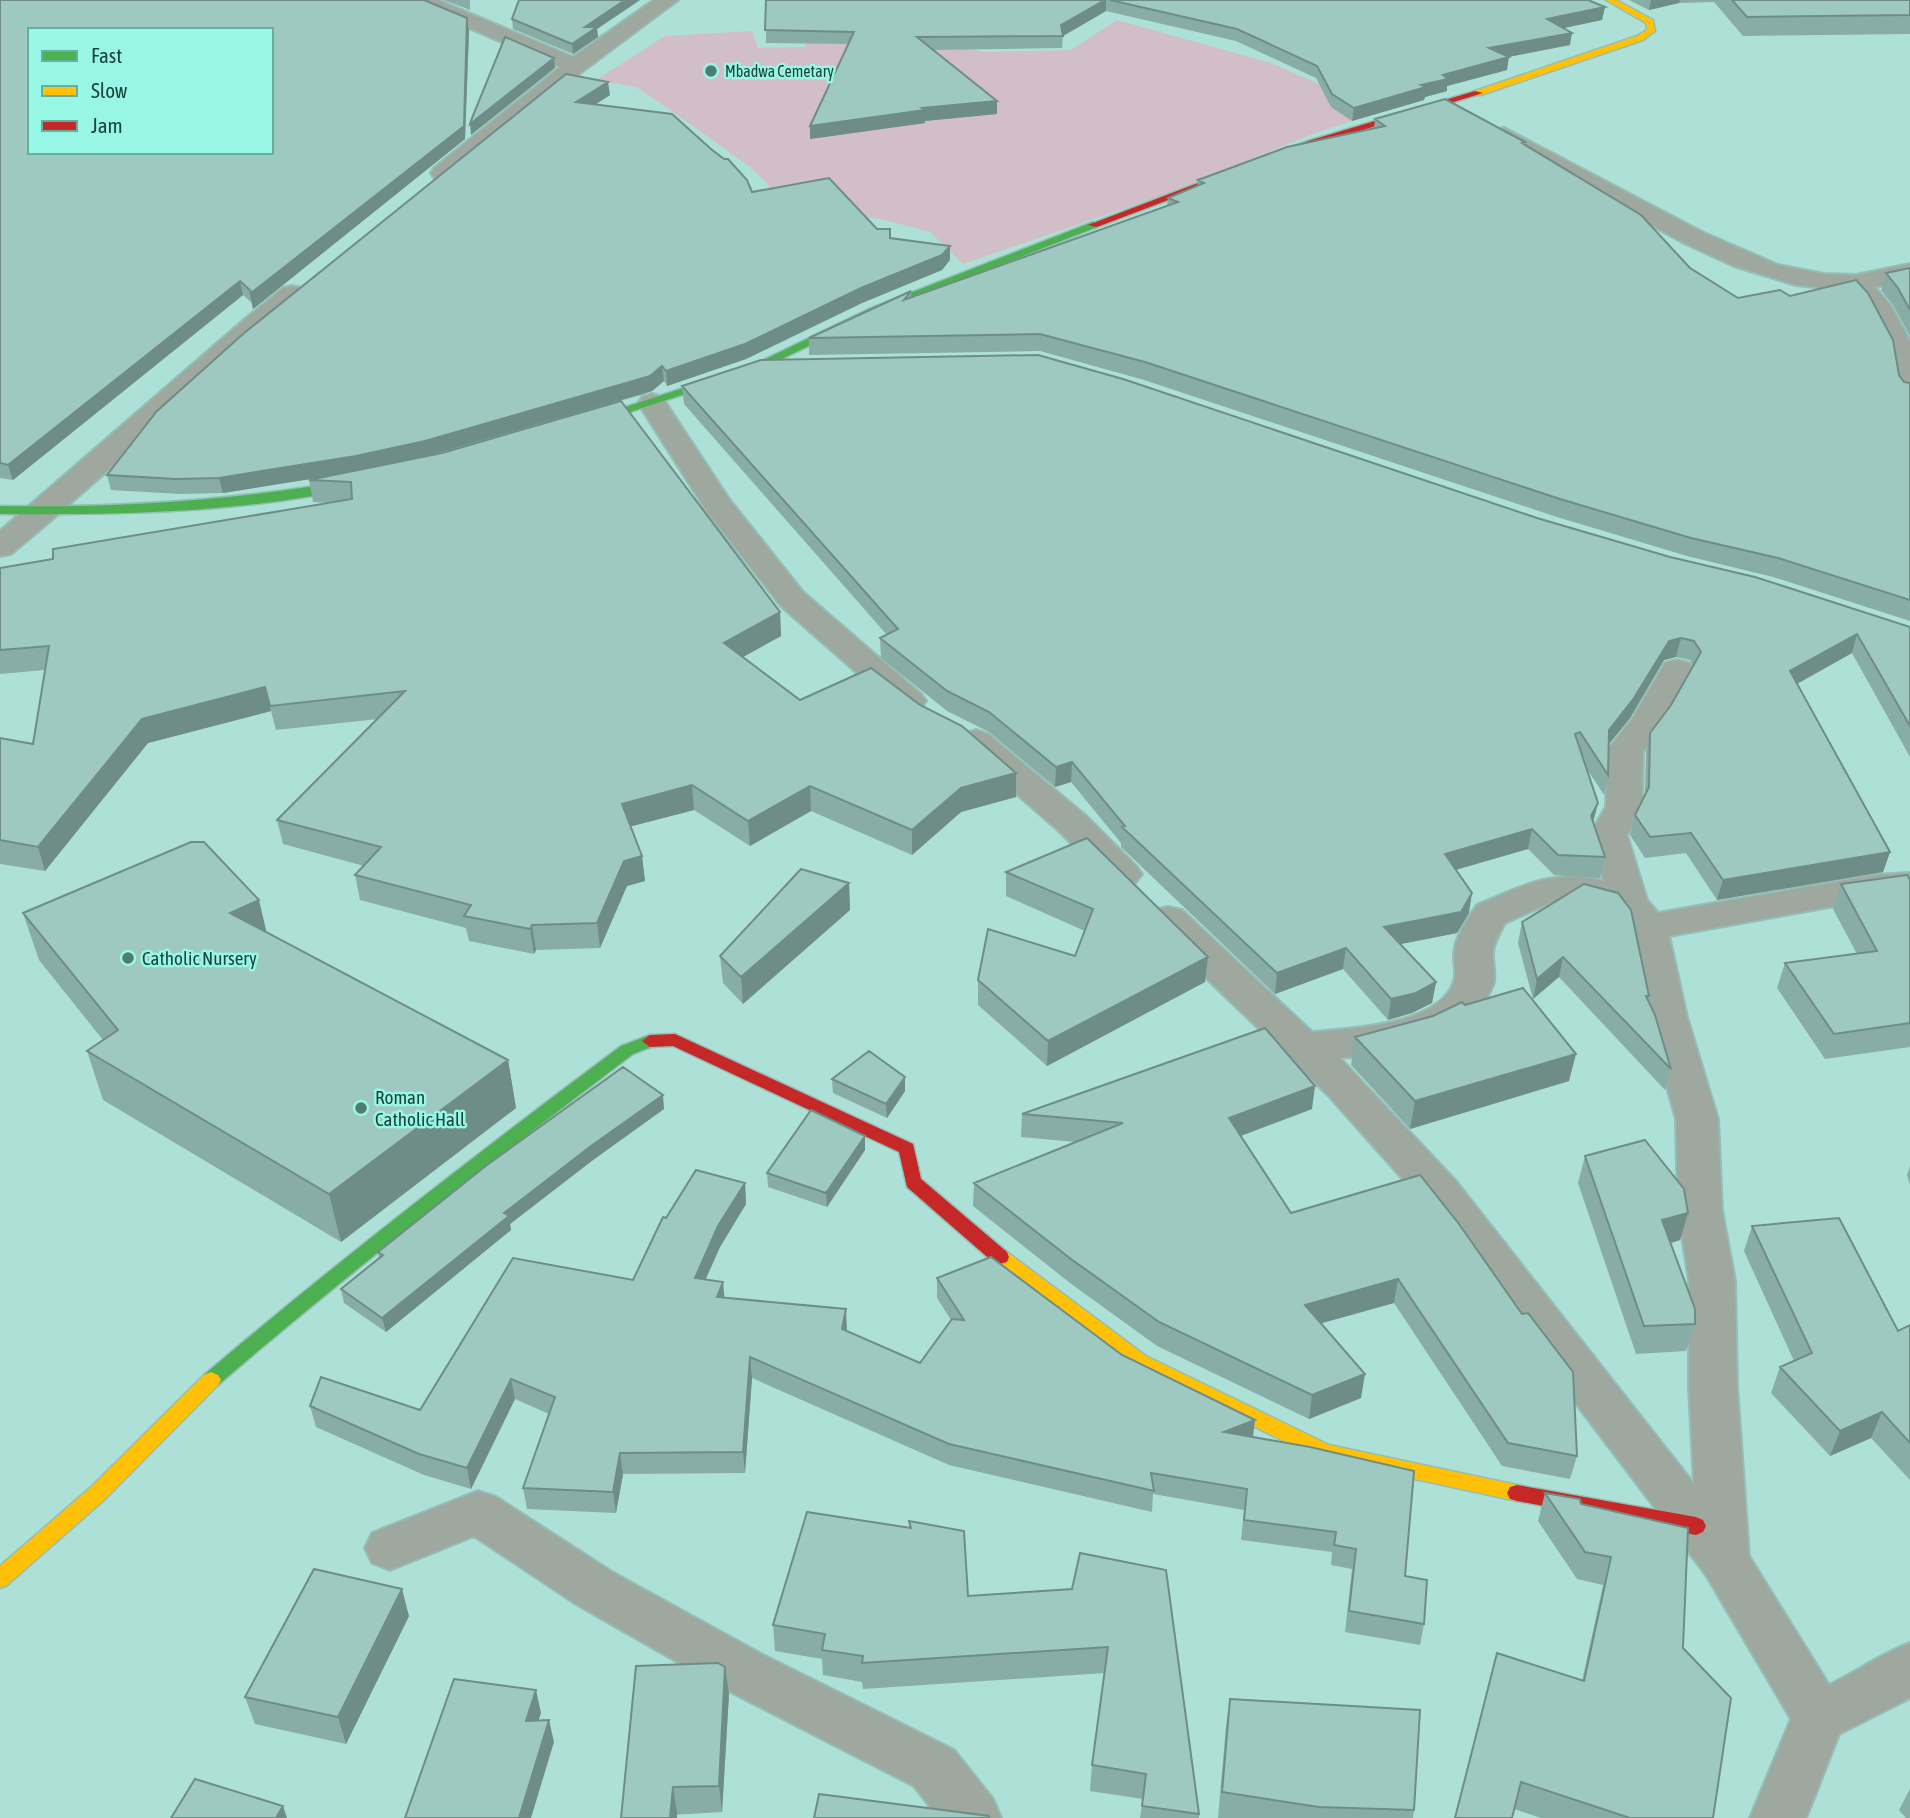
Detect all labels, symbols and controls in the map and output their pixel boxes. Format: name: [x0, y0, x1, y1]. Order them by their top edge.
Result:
legend: [28, 28, 273, 154]
text: Fast: [91, 43, 122, 67]
place label: Mbadwa Cemetary: [725, 62, 834, 81]
marker: Mbadwa Cemetary: [703, 63, 719, 79]
text: Slow: [91, 78, 128, 102]
text: Jam: [91, 113, 123, 137]
place label: Catholic Nursery: [142, 947, 257, 969]
marker: Catholic Nursery: [120, 950, 136, 966]
place label: Roman Catholic Hall: [375, 1086, 465, 1130]
marker: Roman Catholic Hall: [353, 1100, 369, 1116]

